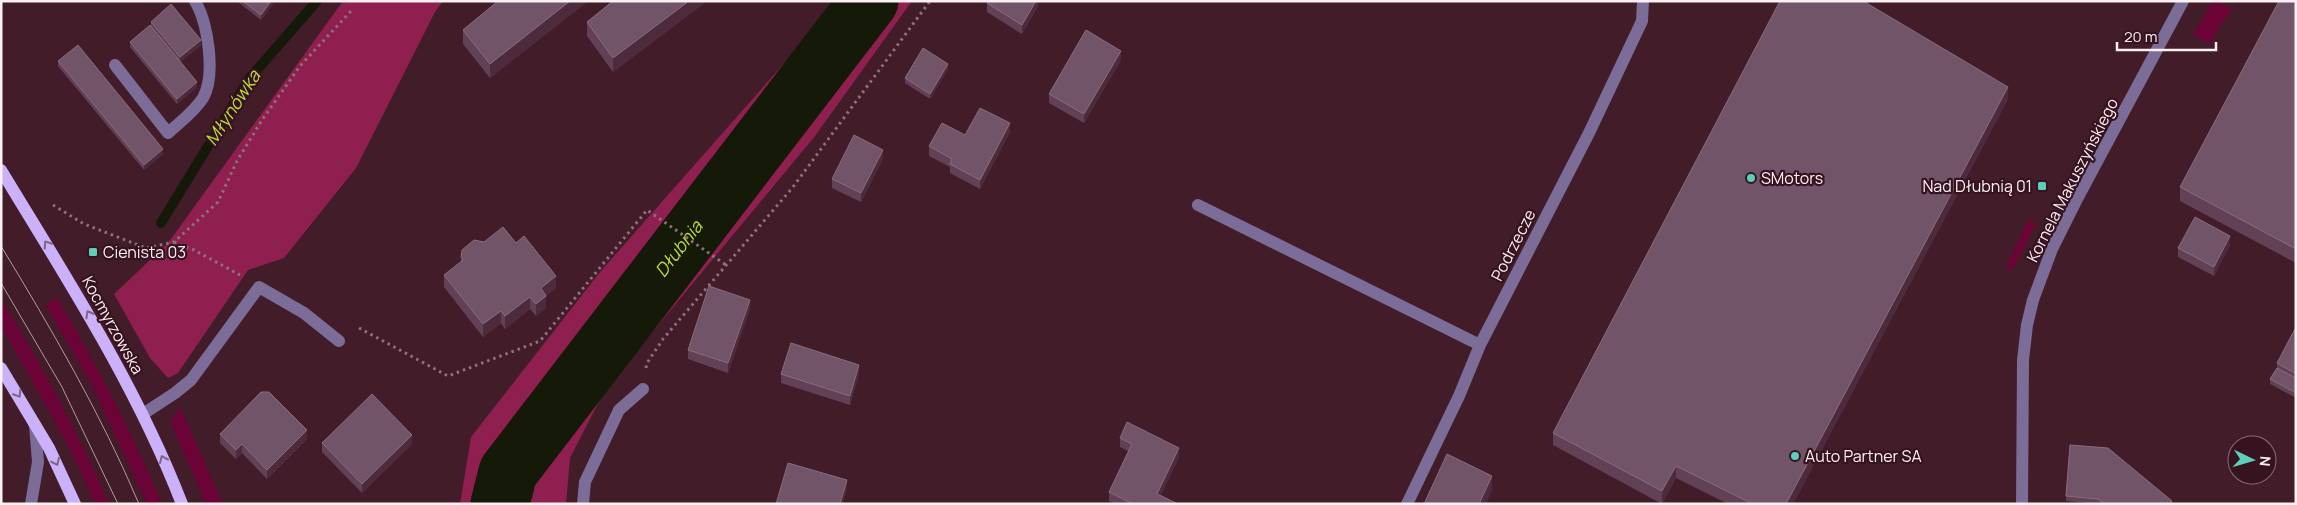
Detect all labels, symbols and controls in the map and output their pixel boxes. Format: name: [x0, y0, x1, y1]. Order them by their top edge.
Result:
scale bar: [2117, 20, 2216, 52]
text: 20 m: [2124, 26, 2157, 47]
water label: Młynówka: [199, 64, 266, 150]
street label: Kornela Makuszyńskiego: [2021, 94, 2123, 266]
place label: SMotors: [1761, 167, 1823, 189]
marker: SMotors: [1745, 172, 1757, 184]
place label: Nad Dłubnią 01: [1922, 175, 2032, 197]
marker: Nad Dłubnią 01: [2036, 180, 2048, 192]
street label: Podrzecze: [1486, 205, 1540, 285]
water label: Dłubnia: [649, 214, 708, 282]
one-way arrow: [44, 241, 53, 250]
place label: Cienista 03: [103, 241, 186, 263]
marker: Cienista 03: [87, 246, 99, 258]
street label: Kocmyrzowska: [77, 272, 149, 378]
one-way arrow: [86, 311, 96, 320]
one-way arrow: [11, 389, 21, 398]
north arrow: [2227, 435, 2277, 485]
place label: Auto Partner SA: [1805, 445, 1922, 467]
marker: Auto Partner SA: [1789, 450, 1801, 462]
one-way arrow: [159, 455, 170, 464]
text: N: [2256, 455, 2275, 467]
one-way arrow: [49, 456, 59, 465]

